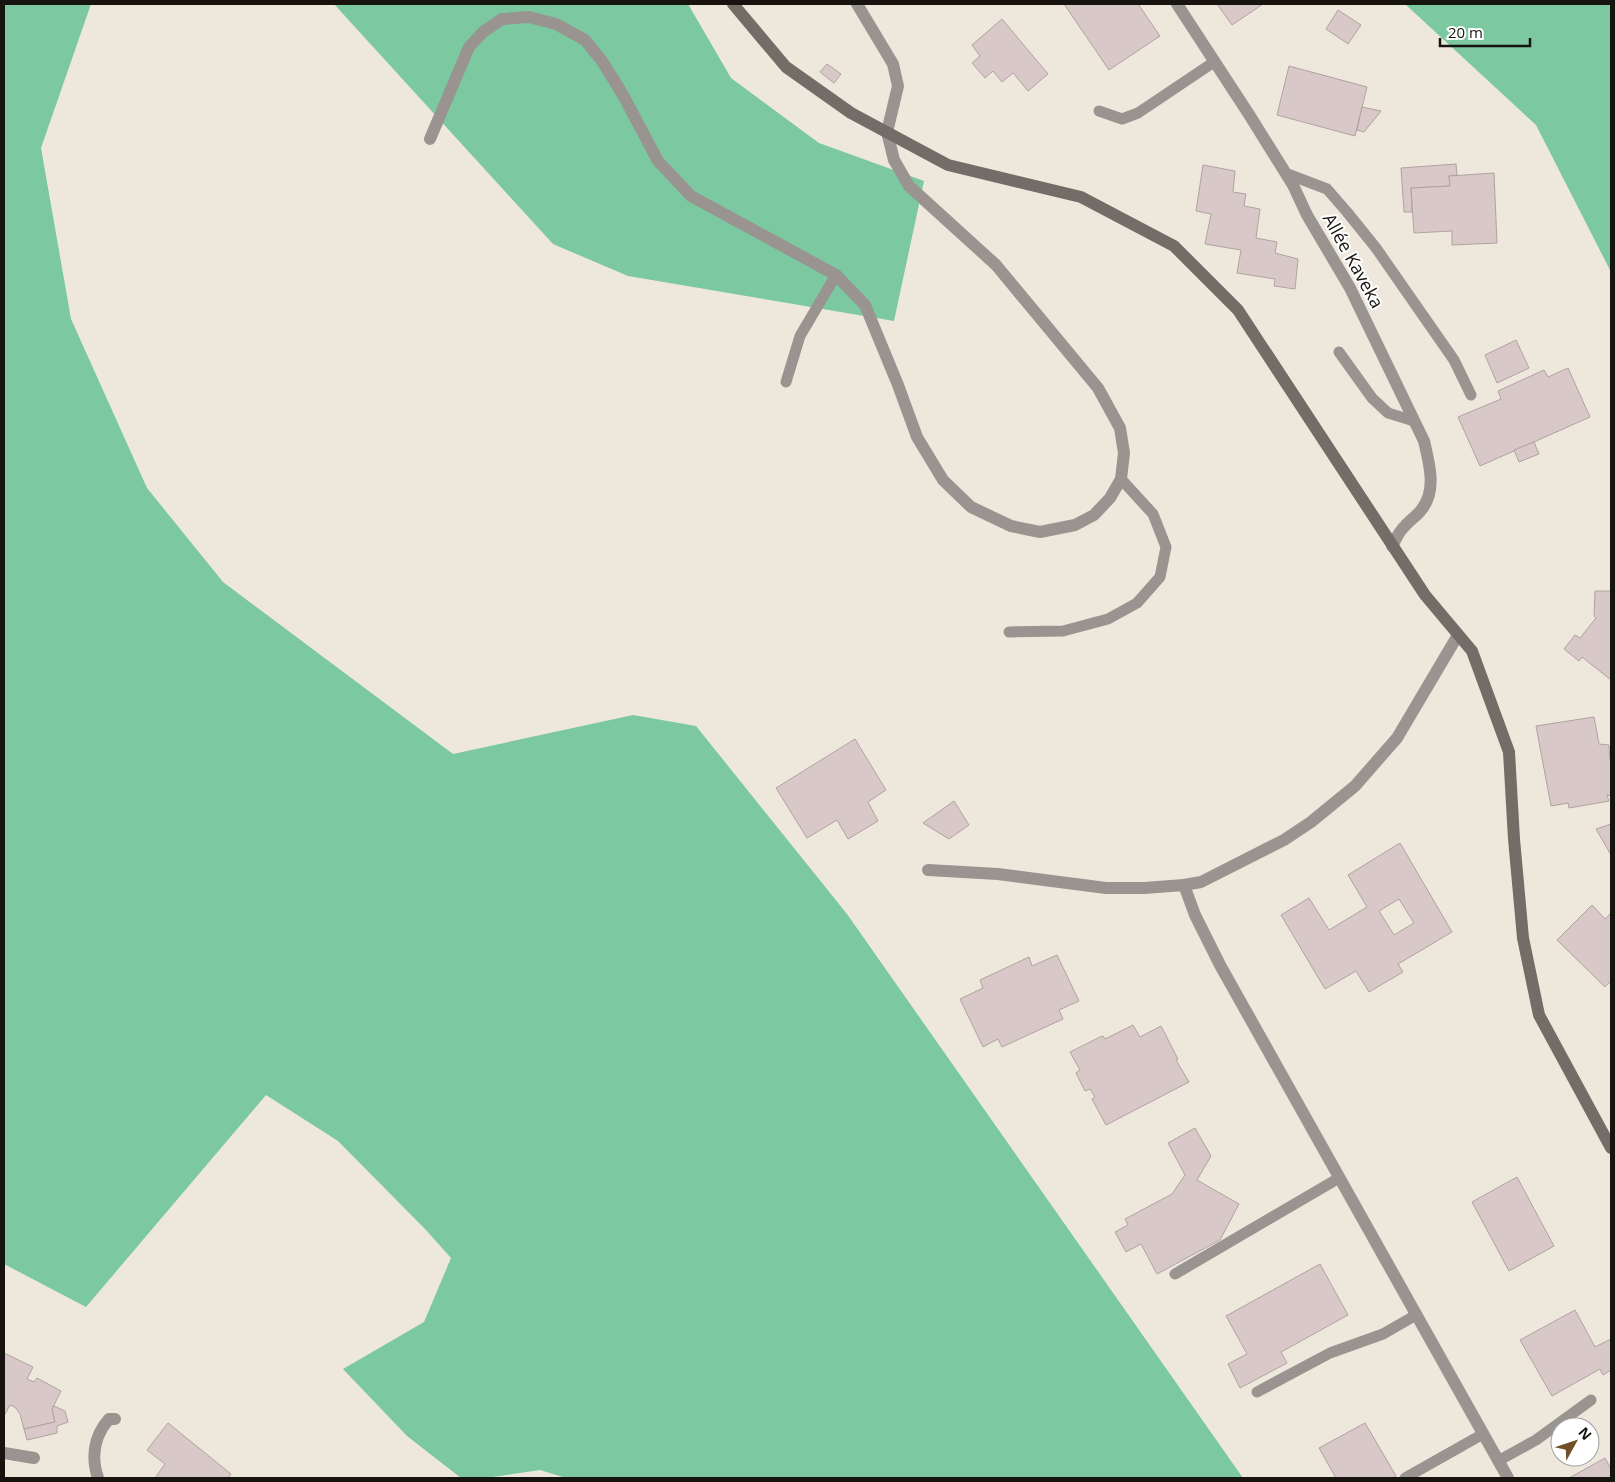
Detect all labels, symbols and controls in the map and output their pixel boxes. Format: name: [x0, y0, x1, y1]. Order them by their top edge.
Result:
scale bar: [1440, 15, 1530, 47]
text: 20 m: [1448, 22, 1483, 42]
street label: Allée Kaveka: [1318, 209, 1390, 312]
north arrow: [1550, 1417, 1600, 1467]
text: N: [1574, 1423, 1596, 1444]

